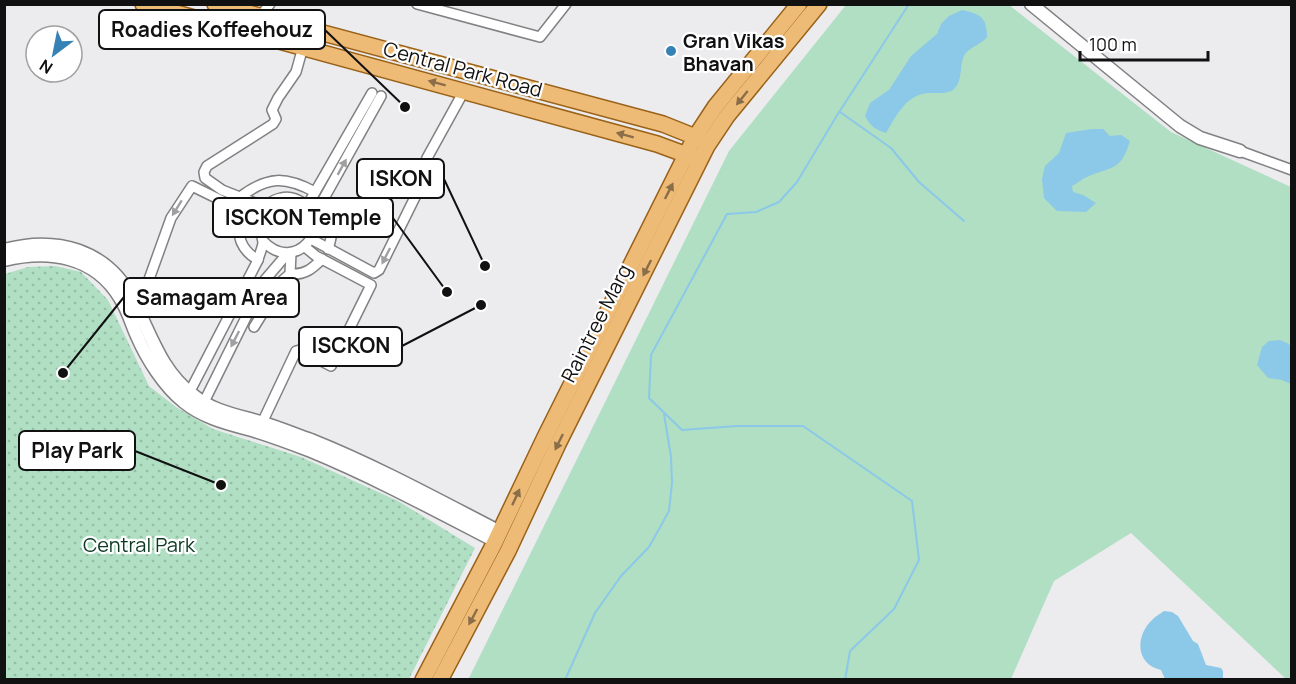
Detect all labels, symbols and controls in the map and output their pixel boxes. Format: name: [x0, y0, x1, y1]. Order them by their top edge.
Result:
callout: Roadies Koffeehouz: [99, 10, 325, 49]
text: Roadies Koffeehouz: [111, 15, 313, 43]
north arrow: [24, 24, 84, 84]
scale bar: [1080, 24, 1208, 62]
place label: Gran Vikas Bhavan: [683, 27, 785, 77]
text: 100 m: [1089, 32, 1137, 56]
street label: Central Park Road: [381, 35, 545, 103]
marker: Gran Vikas Bhavan: [664, 44, 678, 58]
text: N: [35, 54, 57, 79]
one-way arrow: [428, 78, 446, 87]
one-way arrow: [735, 90, 748, 106]
one-way arrow: [616, 130, 634, 139]
one-way arrow: [337, 158, 347, 175]
callout: ISKON: [357, 159, 444, 198]
text: ISKON: [369, 164, 433, 192]
one-way arrow: [664, 182, 674, 199]
callout: ISCKON Temple: [213, 198, 393, 237]
one-way arrow: [172, 200, 183, 216]
text: ISCKON Temple: [225, 203, 381, 231]
one-way arrow: [381, 247, 391, 264]
street label: Raintree Marg: [555, 259, 637, 387]
one-way arrow: [642, 260, 652, 277]
callout: Samagam Area: [124, 278, 299, 317]
text: Samagam Area: [136, 283, 288, 311]
callout: ISCKON: [299, 327, 402, 366]
one-way arrow: [231, 330, 240, 347]
text: ISCKON: [312, 331, 390, 359]
callout: Play Park: [19, 431, 135, 470]
one-way arrow: [555, 434, 564, 451]
text: Play Park: [31, 436, 124, 464]
one-way arrow: [512, 488, 521, 505]
park label: Central Park: [83, 531, 196, 558]
one-way arrow: [468, 609, 478, 626]

